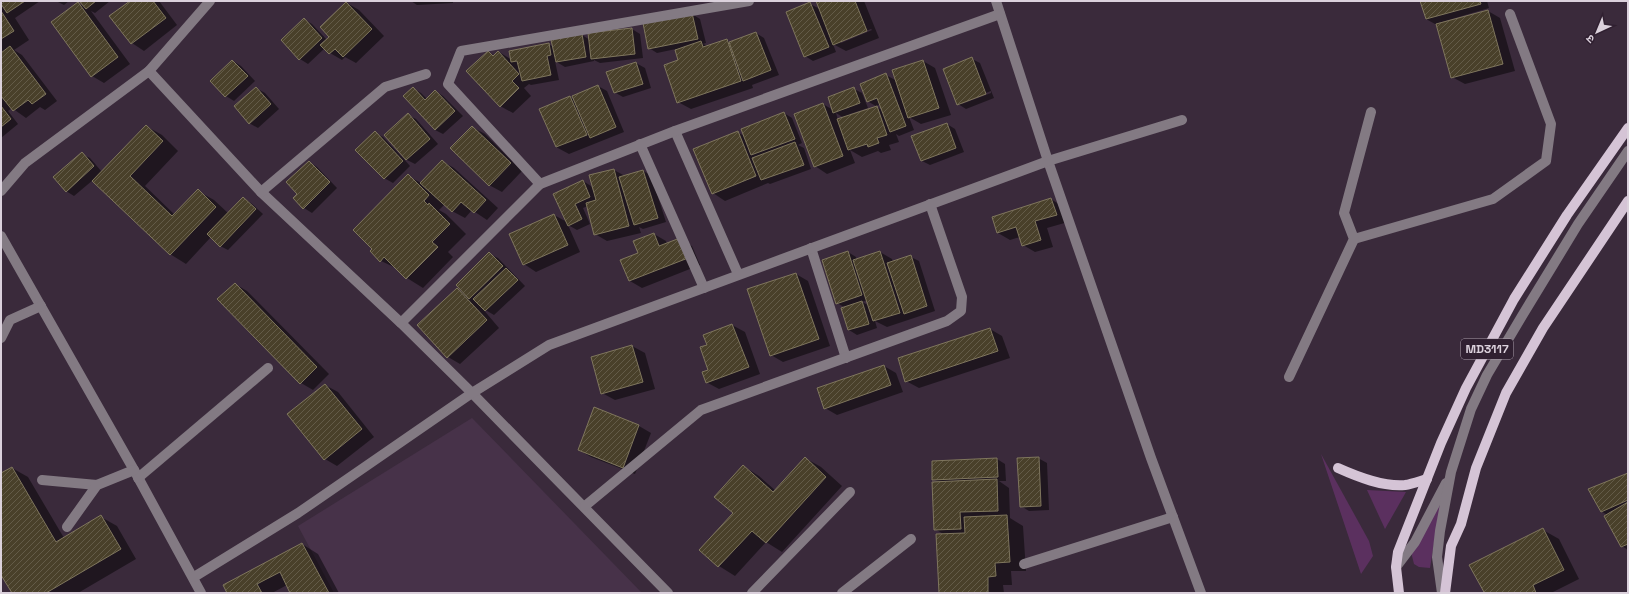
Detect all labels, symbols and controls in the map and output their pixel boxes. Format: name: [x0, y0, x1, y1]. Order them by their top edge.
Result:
north arrow: [1577, 12, 1617, 52]
text: उ: [1582, 32, 1597, 46]
road number: MD3117: [1461, 339, 1513, 359]

